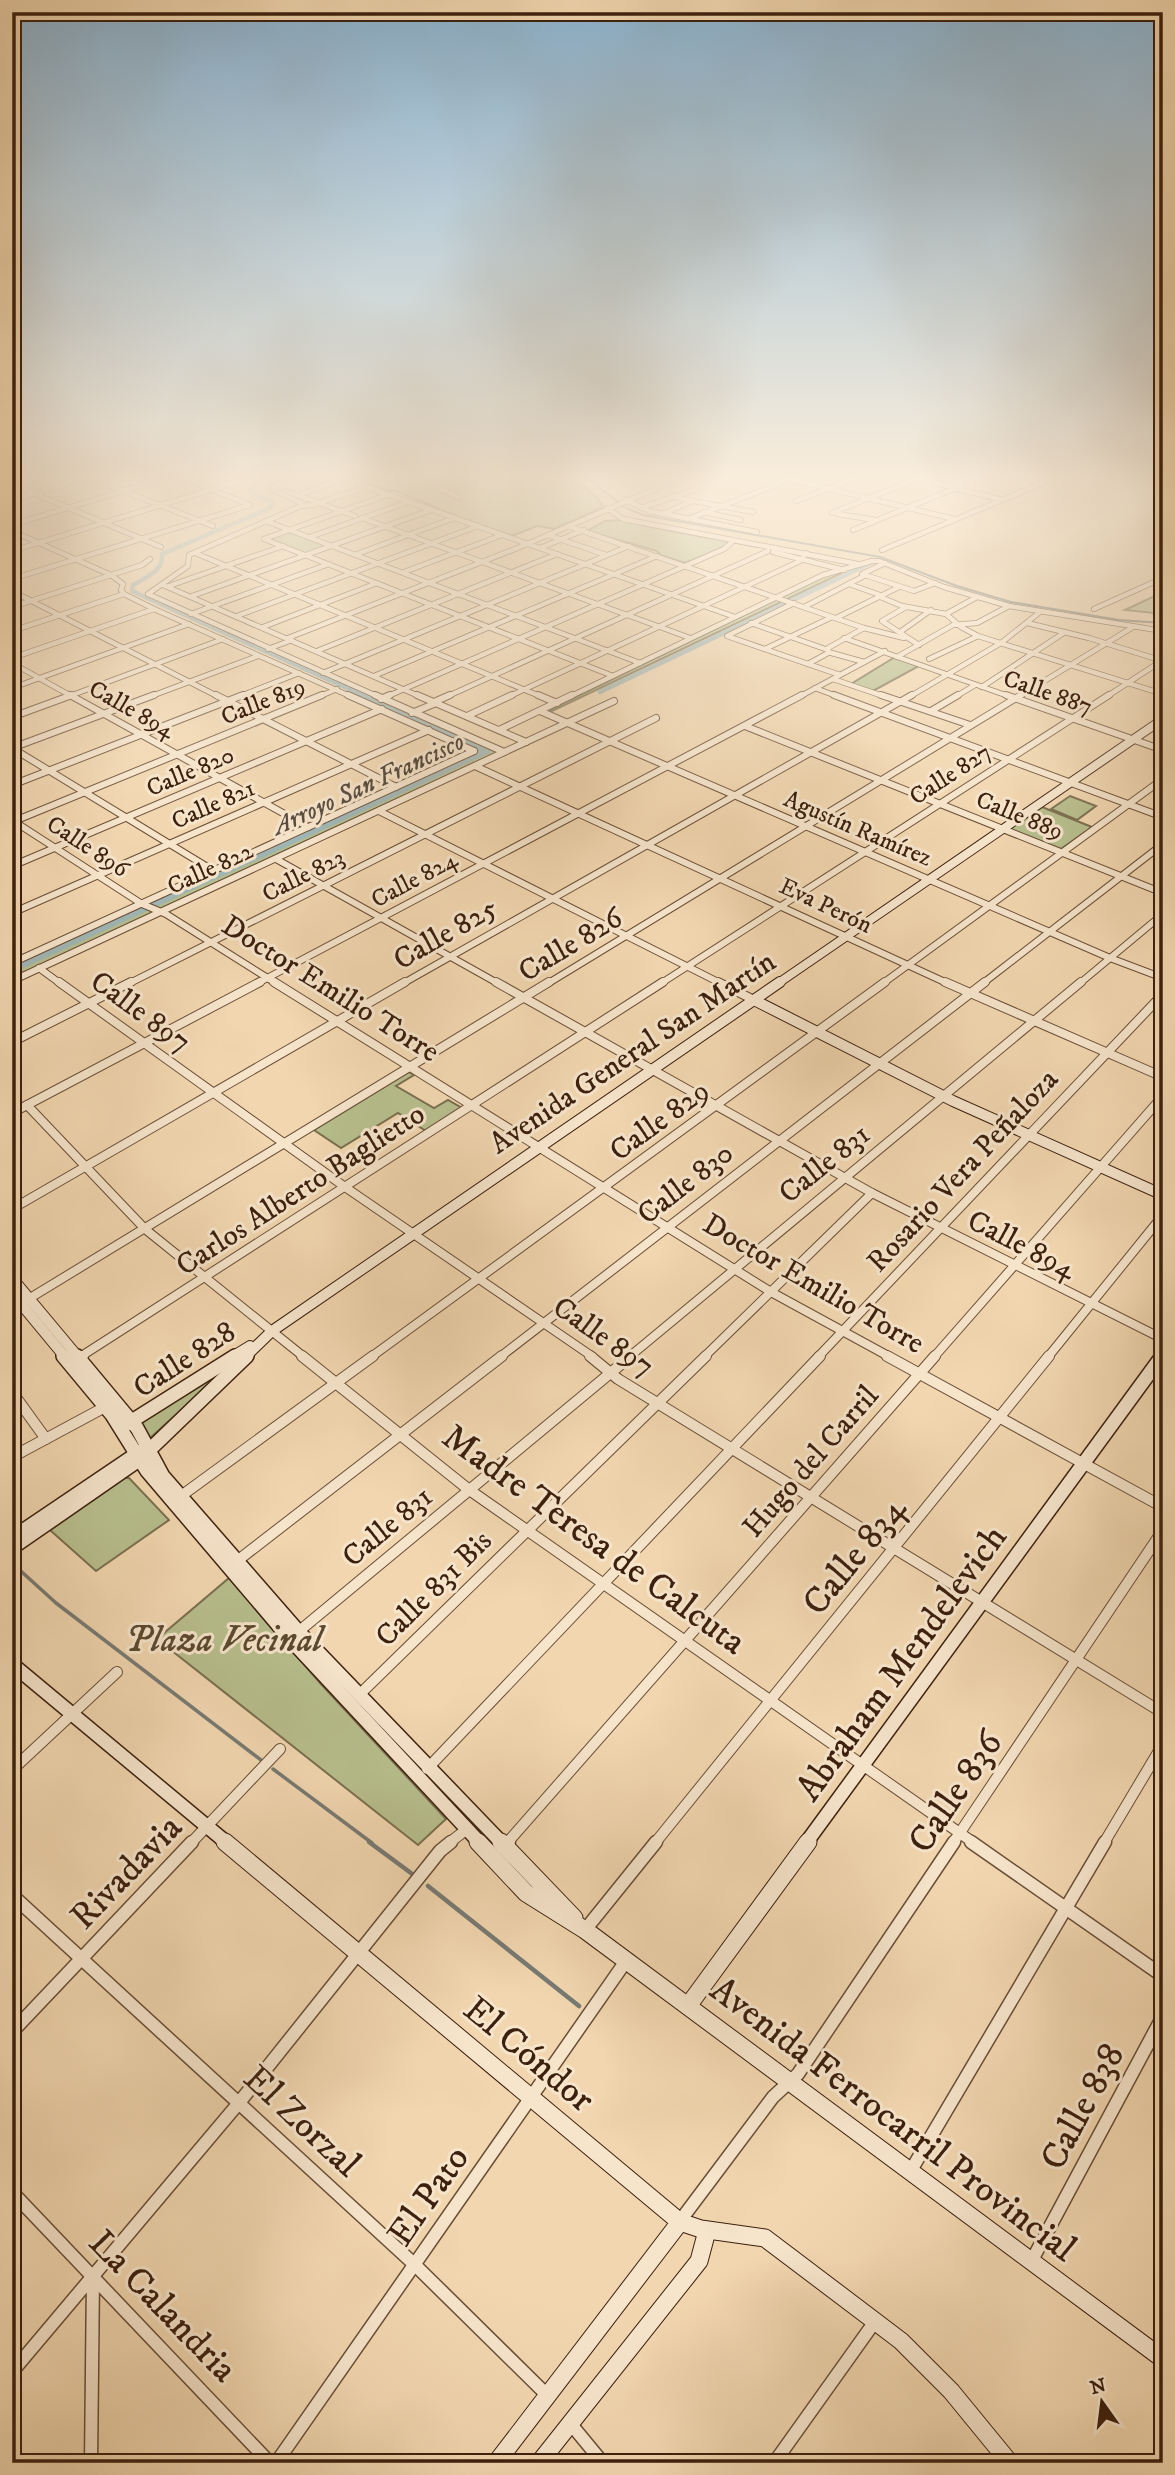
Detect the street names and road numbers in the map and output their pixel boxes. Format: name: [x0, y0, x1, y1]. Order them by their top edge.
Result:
street label: Calle 887: [999, 664, 1096, 722]
street label: Calle 819: [217, 671, 310, 732]
street label: Calle 894: [83, 674, 181, 746]
street label: Calle 827: [904, 737, 997, 812]
street label: Calle 820: [142, 740, 239, 804]
street label: Calle 821: [167, 773, 260, 837]
street label: Agustín Ramírez: [779, 784, 937, 874]
street label: Calle 889: [972, 785, 1068, 847]
street label: Calle 896: [41, 809, 135, 885]
street label: Calle 822: [163, 836, 258, 902]
street label: Calle 823: [257, 842, 350, 909]
street label: Calle 824: [366, 844, 464, 915]
street label: Eva Perón: [774, 871, 877, 941]
street label: Calle 825: [387, 890, 504, 979]
street label: Calle 826: [512, 899, 631, 991]
street label: Doctor Emilio Torre: [215, 907, 446, 1071]
street label: Avenida General San Martín: [483, 943, 783, 1163]
street label: Calle 897: [83, 963, 198, 1061]
street label: Rosario Vera Peñaloza: [859, 1062, 1067, 1280]
street label: Calle 829: [603, 1073, 717, 1170]
street label: Carlos Alberto Baglietto: [169, 1096, 432, 1285]
street label: Calle 831: [772, 1116, 878, 1212]
street label: Calle 830: [630, 1135, 741, 1233]
street label: Calle 894: [961, 1202, 1082, 1289]
street label: Doctor Emilio Torre: [696, 1206, 931, 1363]
street label: Calle 897: [545, 1289, 661, 1385]
street label: Calle 828: [127, 1314, 243, 1407]
street label: Hugo del Carril: [735, 1378, 887, 1546]
street label: Madre Teresa de Calcuta: [432, 1414, 755, 1666]
street label: Calle 831: [335, 1479, 441, 1576]
street label: Calle 834: [793, 1487, 917, 1625]
street label: Abraham Mendelevich: [786, 1516, 1018, 1811]
street label: Calle 831 Bis: [368, 1523, 500, 1655]
street label: Calle 836: [898, 1721, 1015, 1862]
street label: Rivadavia: [61, 1805, 193, 1940]
street label: Avenida Ferrocarril Provincial: [700, 1967, 1085, 2273]
street label: El Cóndor: [453, 1986, 604, 2124]
street label: Calle 838: [1030, 2036, 1136, 2178]
street label: El Zorzal: [233, 2056, 370, 2188]
street label: El Pato: [378, 2137, 481, 2256]
street label: La Calandria: [78, 2221, 247, 2393]

